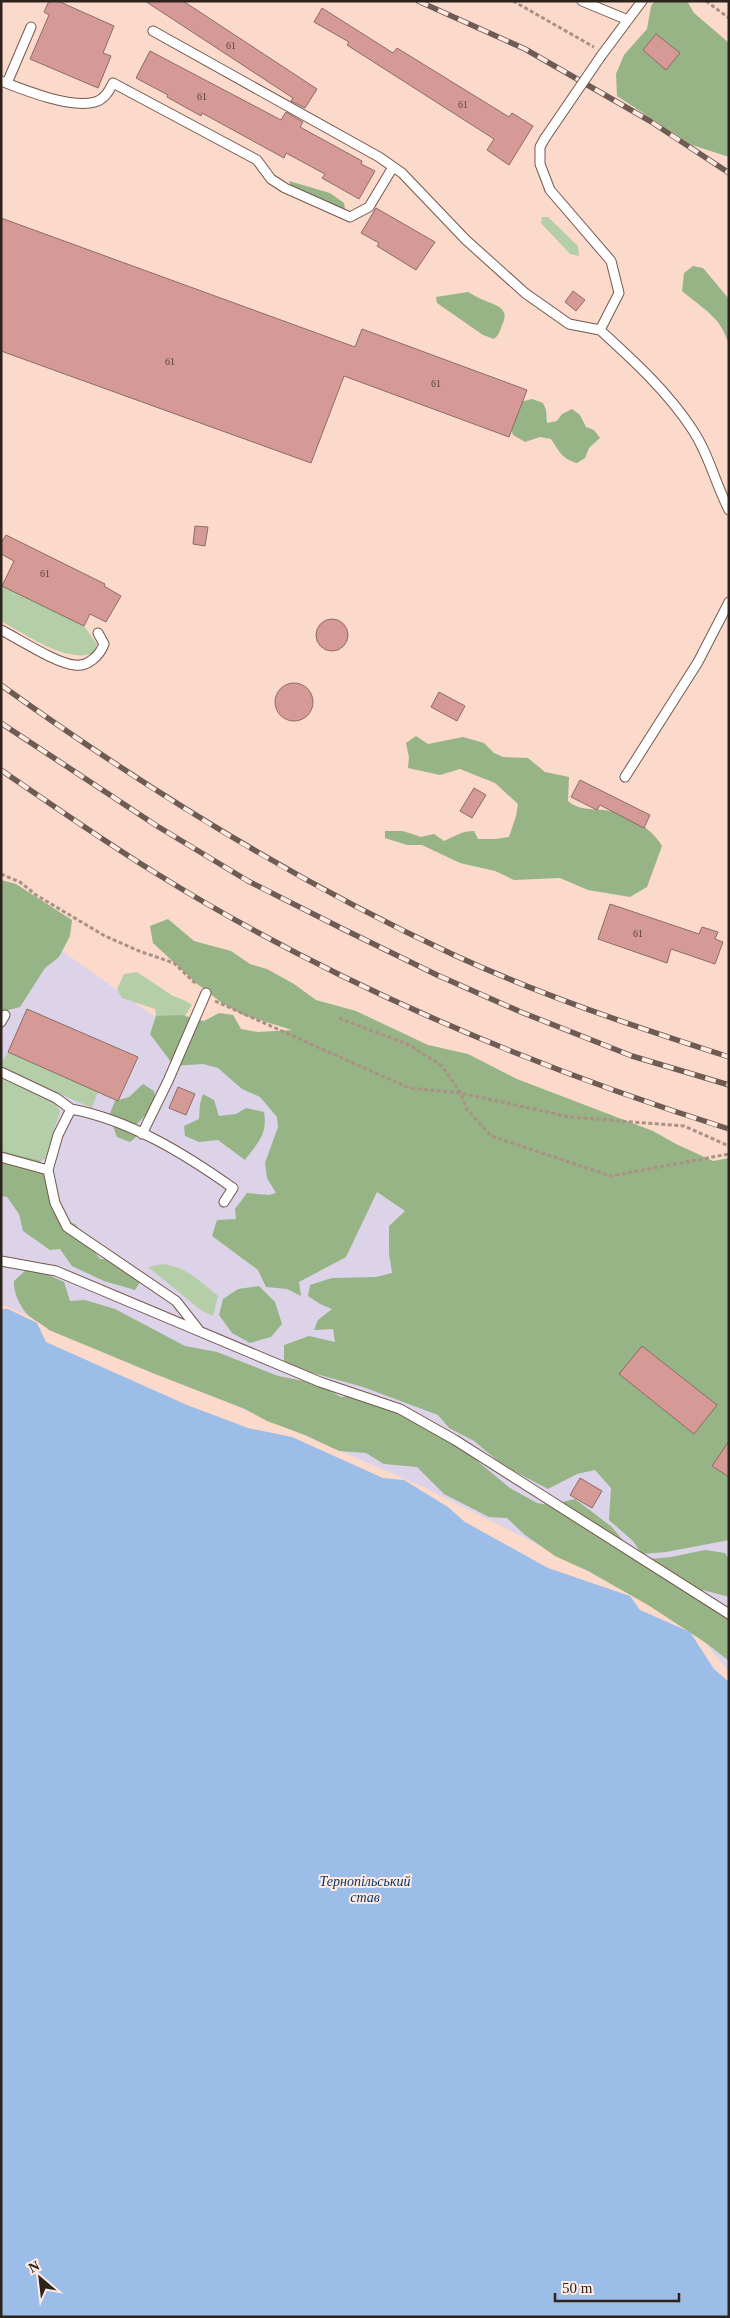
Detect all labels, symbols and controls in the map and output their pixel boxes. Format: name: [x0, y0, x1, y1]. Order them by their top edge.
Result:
house number: 61: [226, 40, 236, 51]
house number: 61: [197, 91, 207, 102]
house number: 61: [458, 99, 468, 110]
house number: 61: [165, 356, 175, 367]
house number: 61: [431, 378, 441, 389]
house number: 61: [40, 568, 50, 579]
house number: 61: [633, 928, 643, 939]
water label: Тернопільський став: [320, 1874, 410, 1905]
north arrow: [15, 2253, 65, 2303]
text: N: [26, 2258, 42, 2276]
scale bar: [555, 2270, 679, 2302]
text: 50 m: [562, 2280, 593, 2296]

